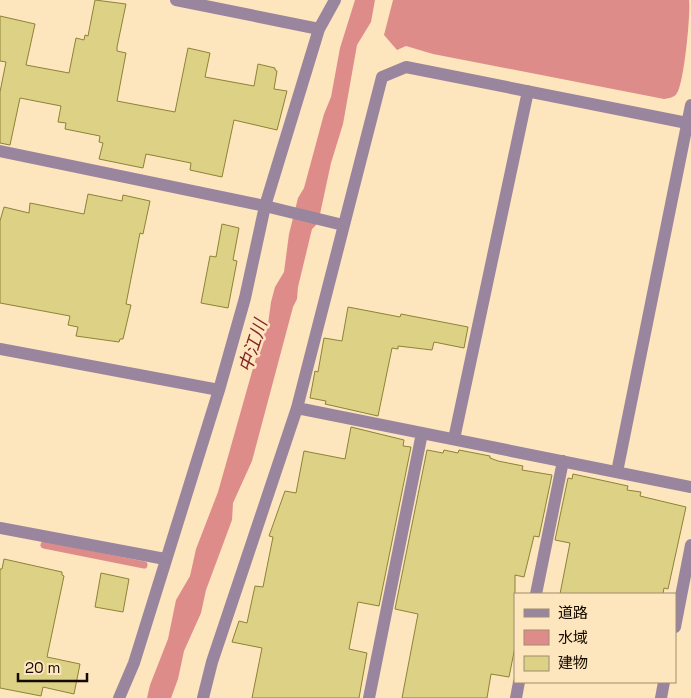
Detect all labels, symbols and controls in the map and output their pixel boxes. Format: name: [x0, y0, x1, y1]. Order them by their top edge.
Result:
water label: 中江川: [233, 315, 272, 375]
legend: [514, 593, 676, 683]
text: 道路: [558, 603, 588, 622]
text: 水域: [558, 628, 588, 647]
scale bar: [18, 650, 86, 682]
text: 建物: [558, 653, 588, 672]
text: 20 m: [25, 658, 60, 677]

